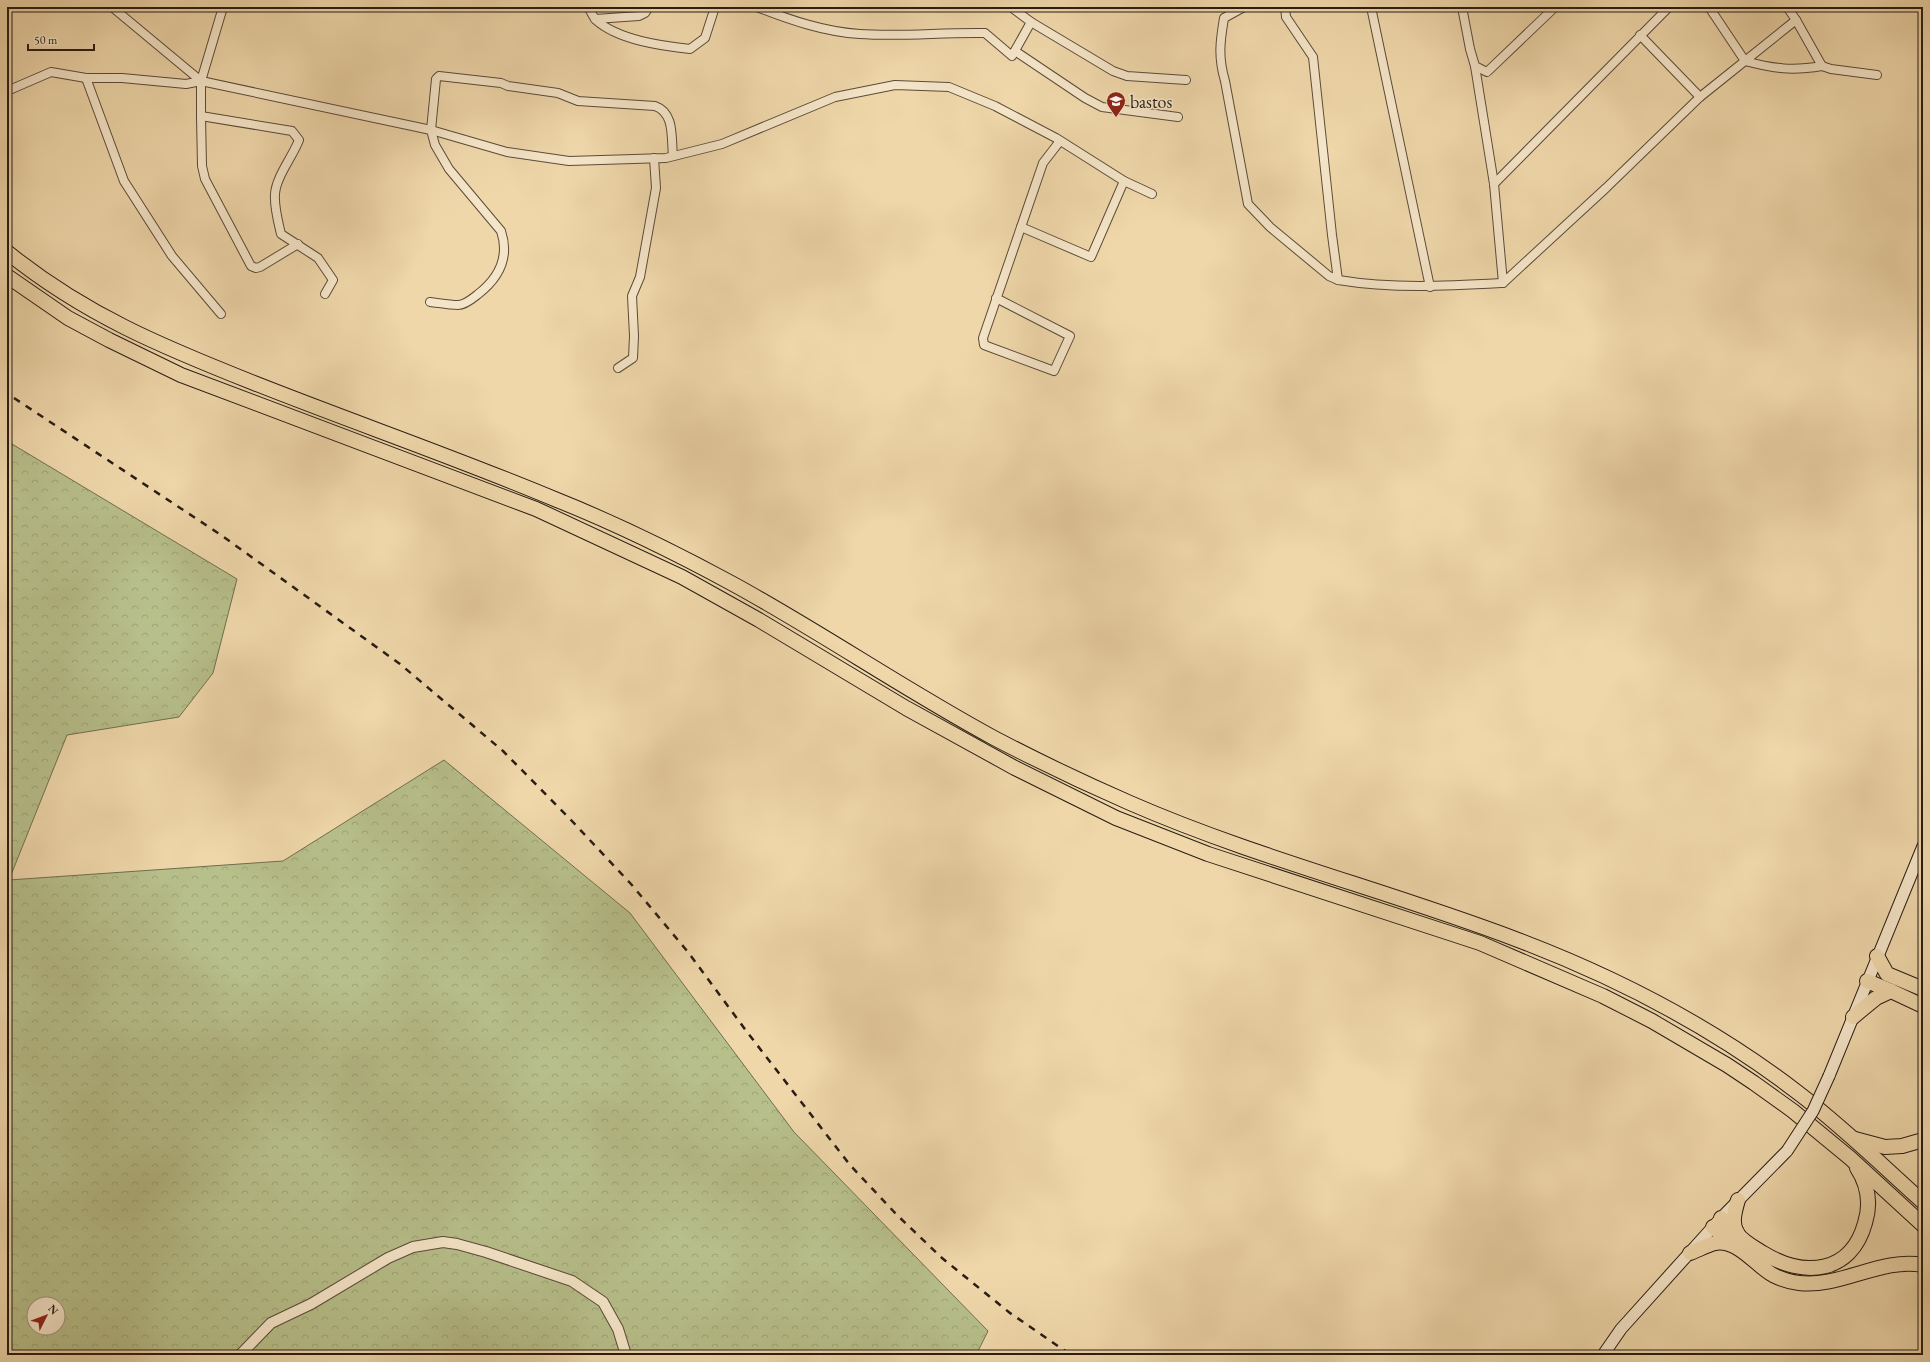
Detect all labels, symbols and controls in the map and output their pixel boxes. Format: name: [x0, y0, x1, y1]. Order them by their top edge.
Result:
scale bar: [28, 26, 94, 52]
text: 50 m: [34, 32, 58, 48]
school or university icon: bastos: [1105, 90, 1127, 118]
place label: bastos: [1130, 90, 1172, 113]
north arrow: [26, 1296, 66, 1336]
text: N: [45, 1301, 62, 1317]

